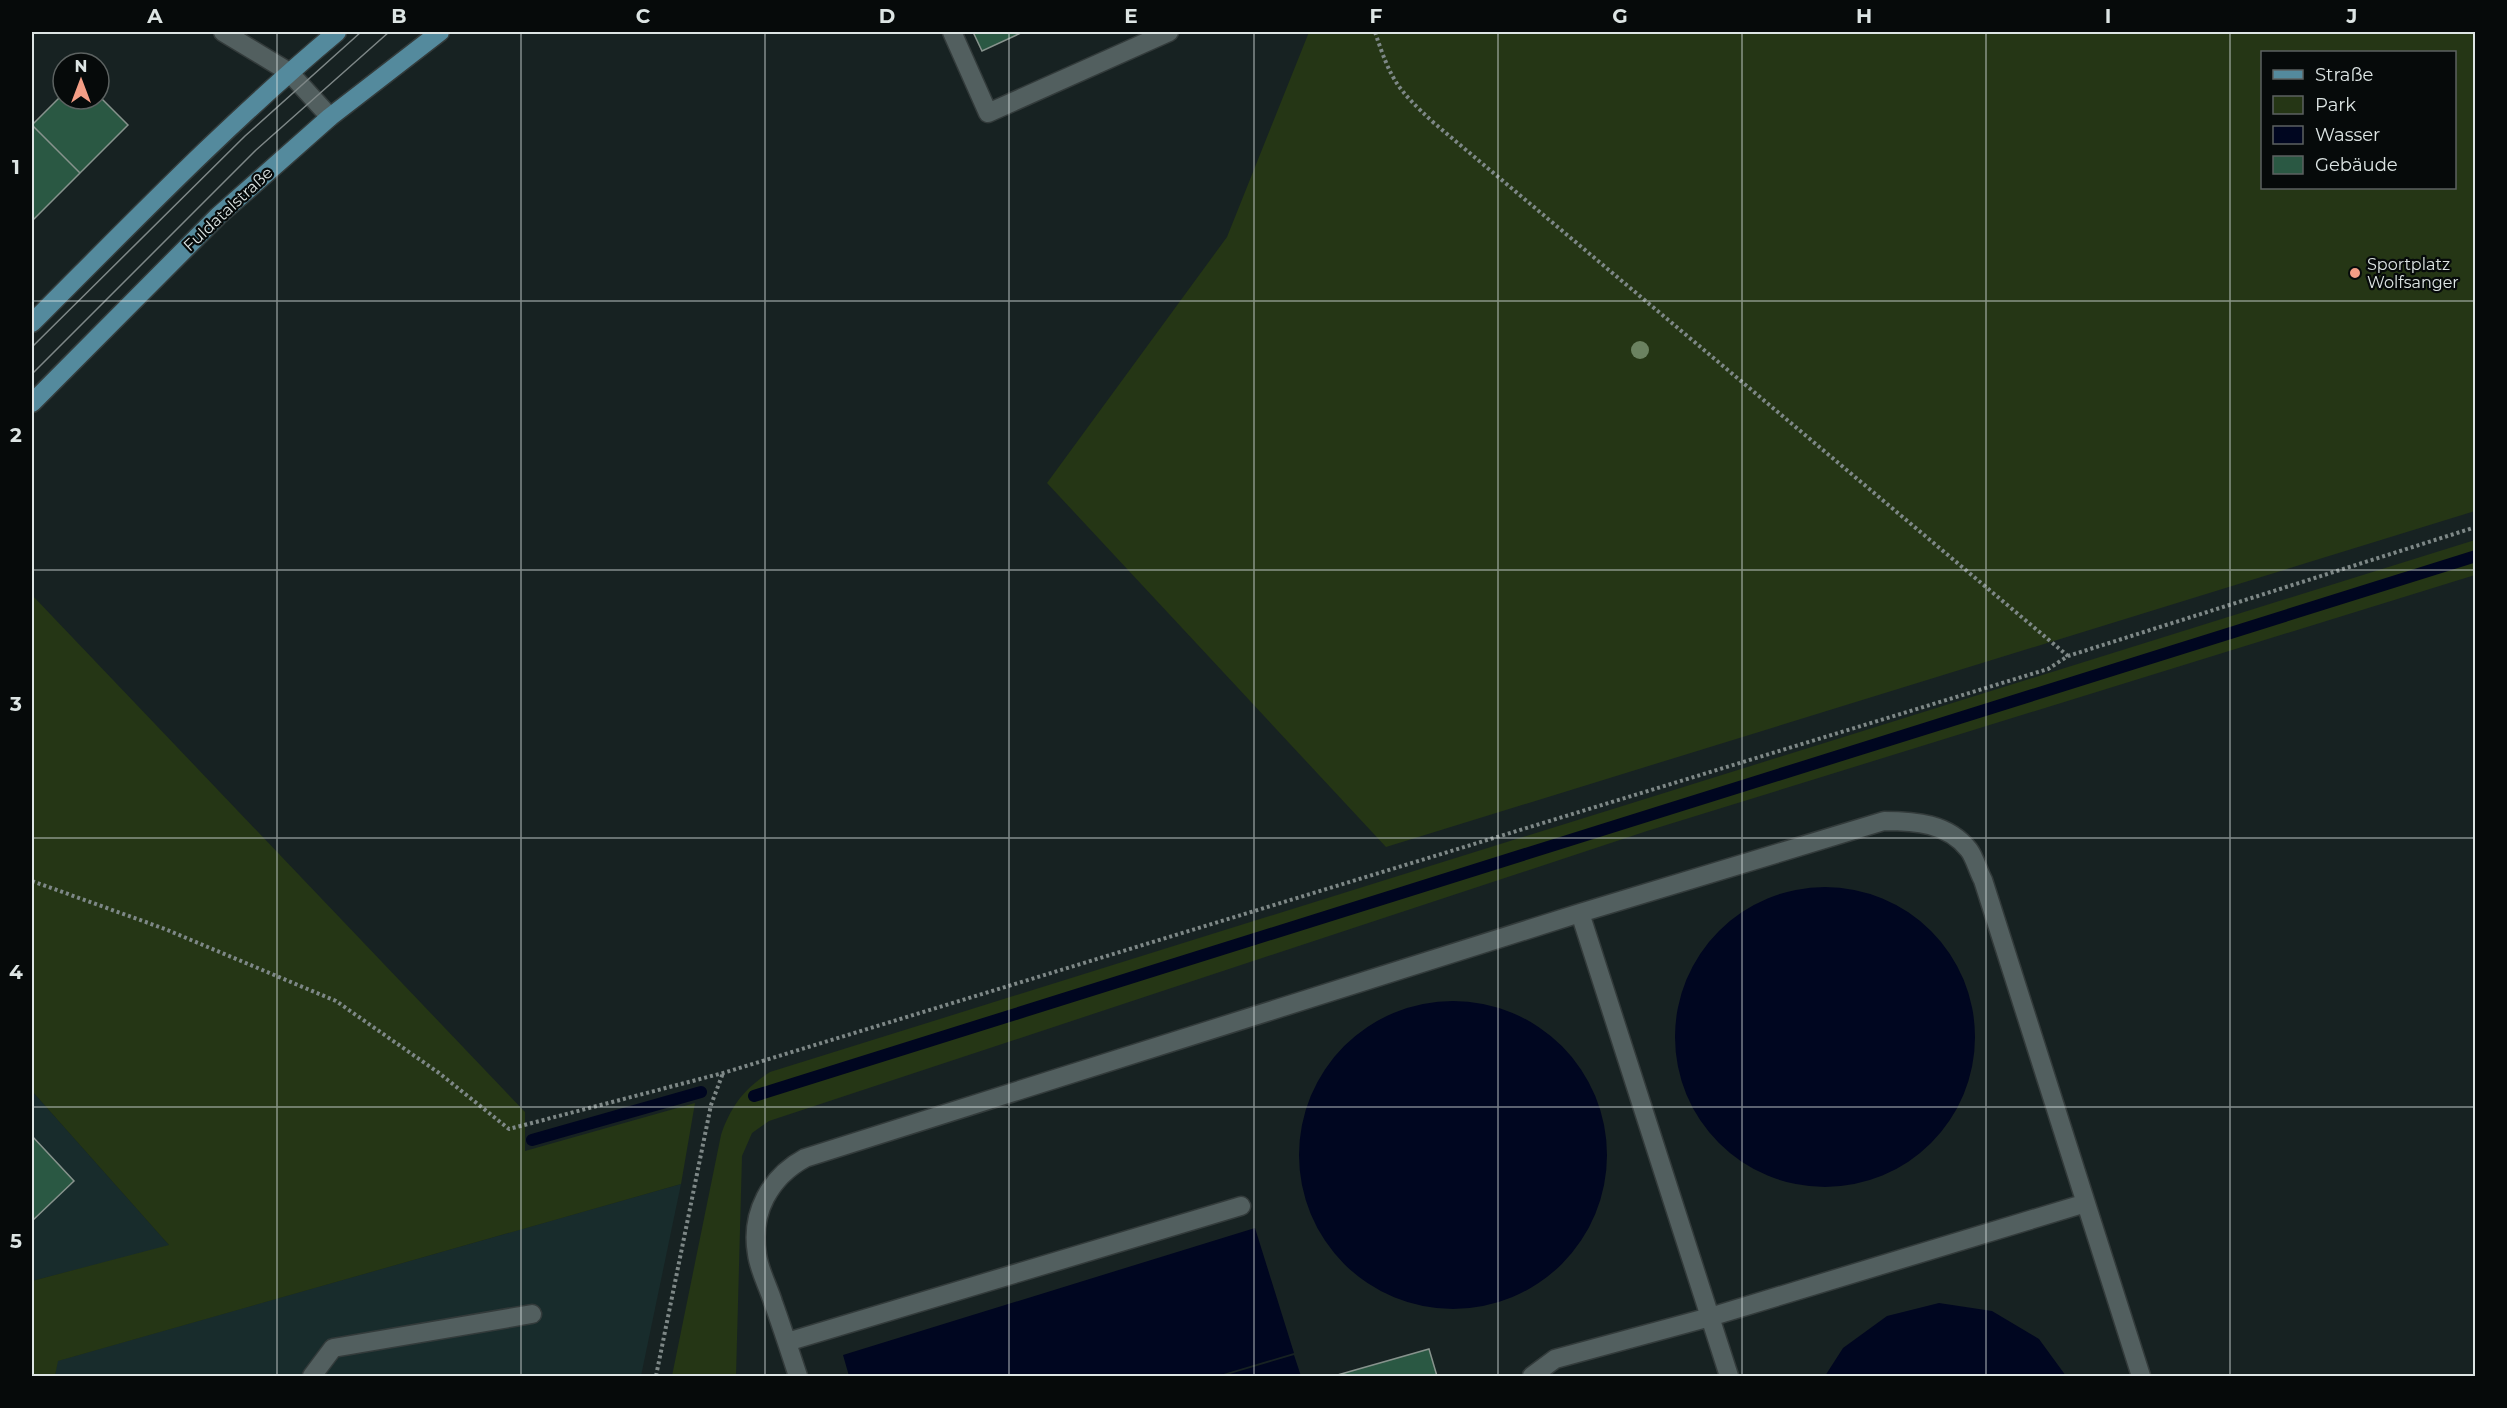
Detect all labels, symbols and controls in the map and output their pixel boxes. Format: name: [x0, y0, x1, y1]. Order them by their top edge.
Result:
text: A: [146, 4, 163, 28]
text: B: [391, 4, 407, 28]
text: C: [636, 4, 651, 28]
text: D: [879, 4, 895, 28]
text: E: [1124, 4, 1138, 28]
text: F: [1370, 4, 1383, 28]
text: G: [1612, 4, 1628, 28]
text: H: [1856, 4, 1872, 28]
text: I: [2105, 4, 2111, 28]
text: J: [2346, 4, 2357, 28]
north arrow: [51, 51, 111, 111]
legend: [2261, 51, 2456, 189]
text: N: [75, 57, 87, 76]
text: Straße: [2315, 64, 2374, 86]
text: Park: [2315, 94, 2356, 116]
text: Wasser: [2315, 124, 2380, 146]
text: Gebäude: [2315, 154, 2398, 176]
text: 1: [12, 155, 20, 179]
street label: Fuldatalstraße: [179, 163, 277, 255]
place label: Sportplatz Wolfsanger: [2367, 255, 2459, 292]
marker: Sportplatz Wolfsanger: [2348, 266, 2362, 280]
text: 2: [10, 423, 22, 447]
text: 3: [9, 692, 22, 716]
text: 4: [9, 960, 23, 984]
text: 5: [10, 1229, 22, 1253]

